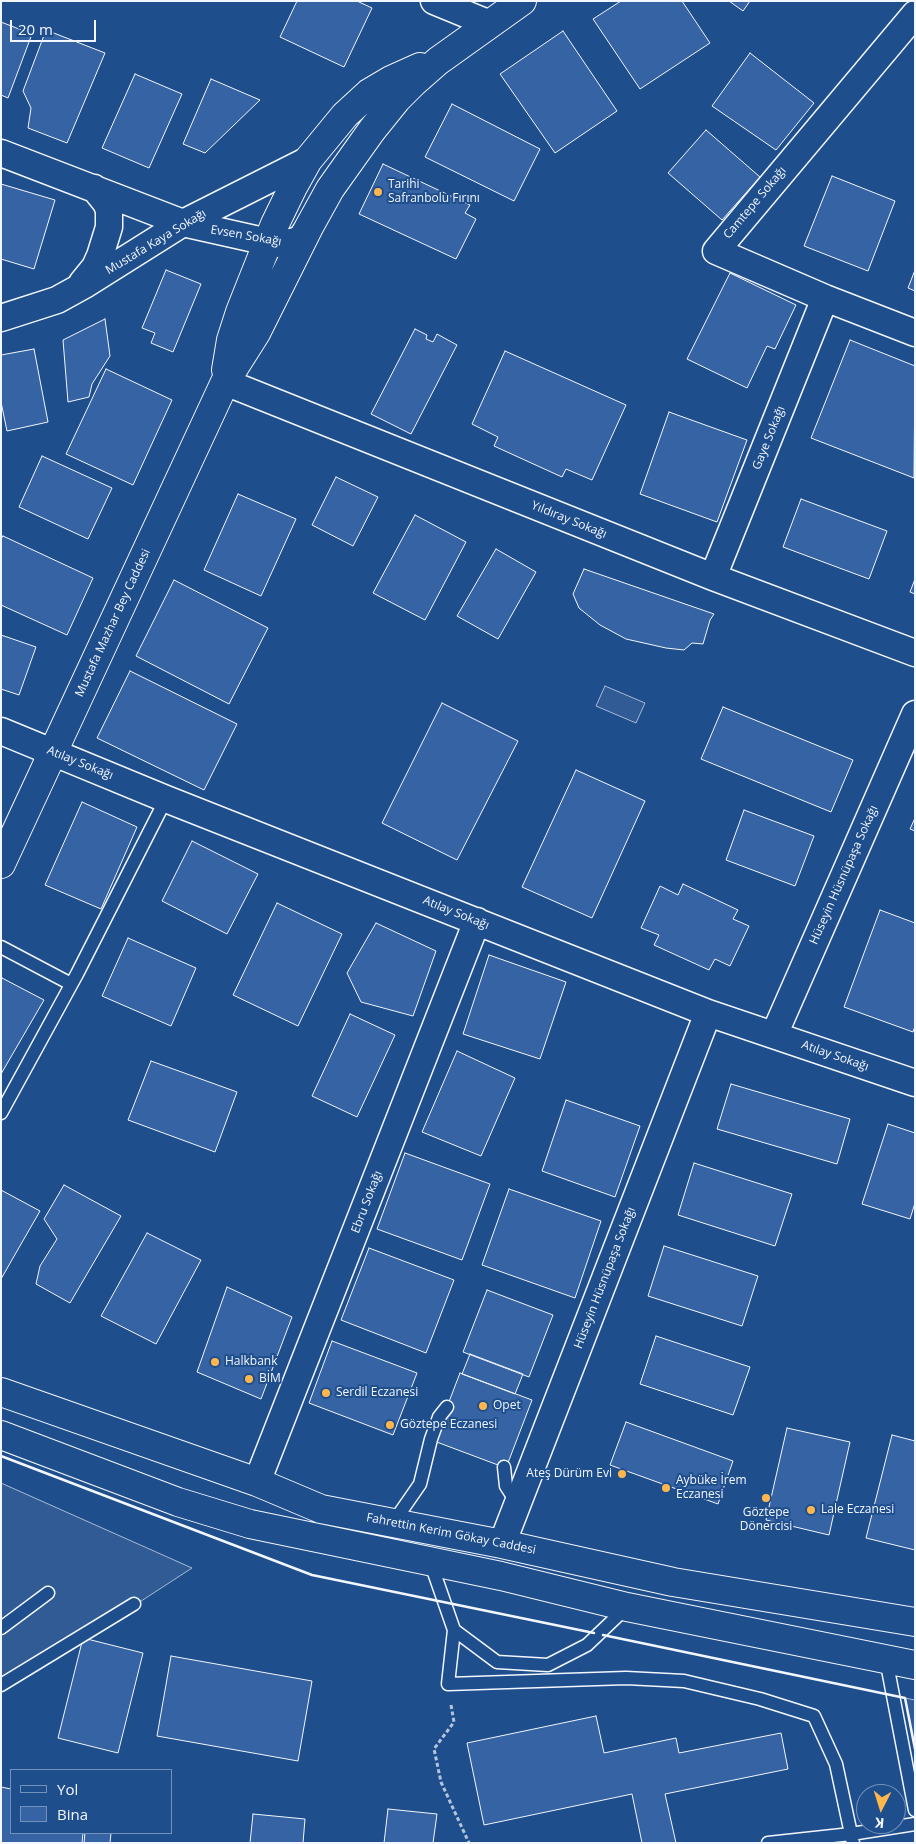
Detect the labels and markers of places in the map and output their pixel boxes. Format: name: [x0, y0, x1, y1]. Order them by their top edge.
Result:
place label: Tarihi Safranbolu Fırını: [388, 178, 480, 206]
marker: Tarihi Safranbolu Fırını: [372, 186, 384, 198]
place label: Halkbank: [225, 1355, 278, 1369]
marker: Halkbank: [209, 1356, 221, 1368]
place label: BİM: [259, 1372, 281, 1386]
marker: BİM: [243, 1373, 255, 1385]
place label: Serdil Eczanesi: [336, 1386, 418, 1400]
marker: Serdil Eczanesi: [320, 1387, 332, 1399]
place label: Opet: [493, 1399, 521, 1413]
marker: Opet: [477, 1400, 489, 1412]
place label: Göztepe Eczanesi: [400, 1418, 497, 1432]
marker: Göztepe Eczanesi: [384, 1419, 396, 1431]
place label: Ateş Dürüm Evi: [526, 1467, 612, 1481]
marker: Ateş Dürüm Evi: [616, 1468, 628, 1480]
place label: Aybüke İrem Eczanesi: [676, 1474, 747, 1502]
marker: Aybüke İrem Eczanesi: [660, 1482, 672, 1494]
marker: Göztepe Dönercisi: [760, 1492, 772, 1504]
place label: Lale Eczanesi: [821, 1503, 894, 1517]
marker: Lale Eczanesi: [805, 1504, 817, 1516]
place label: Göztepe Dönercisi: [740, 1506, 792, 1534]

